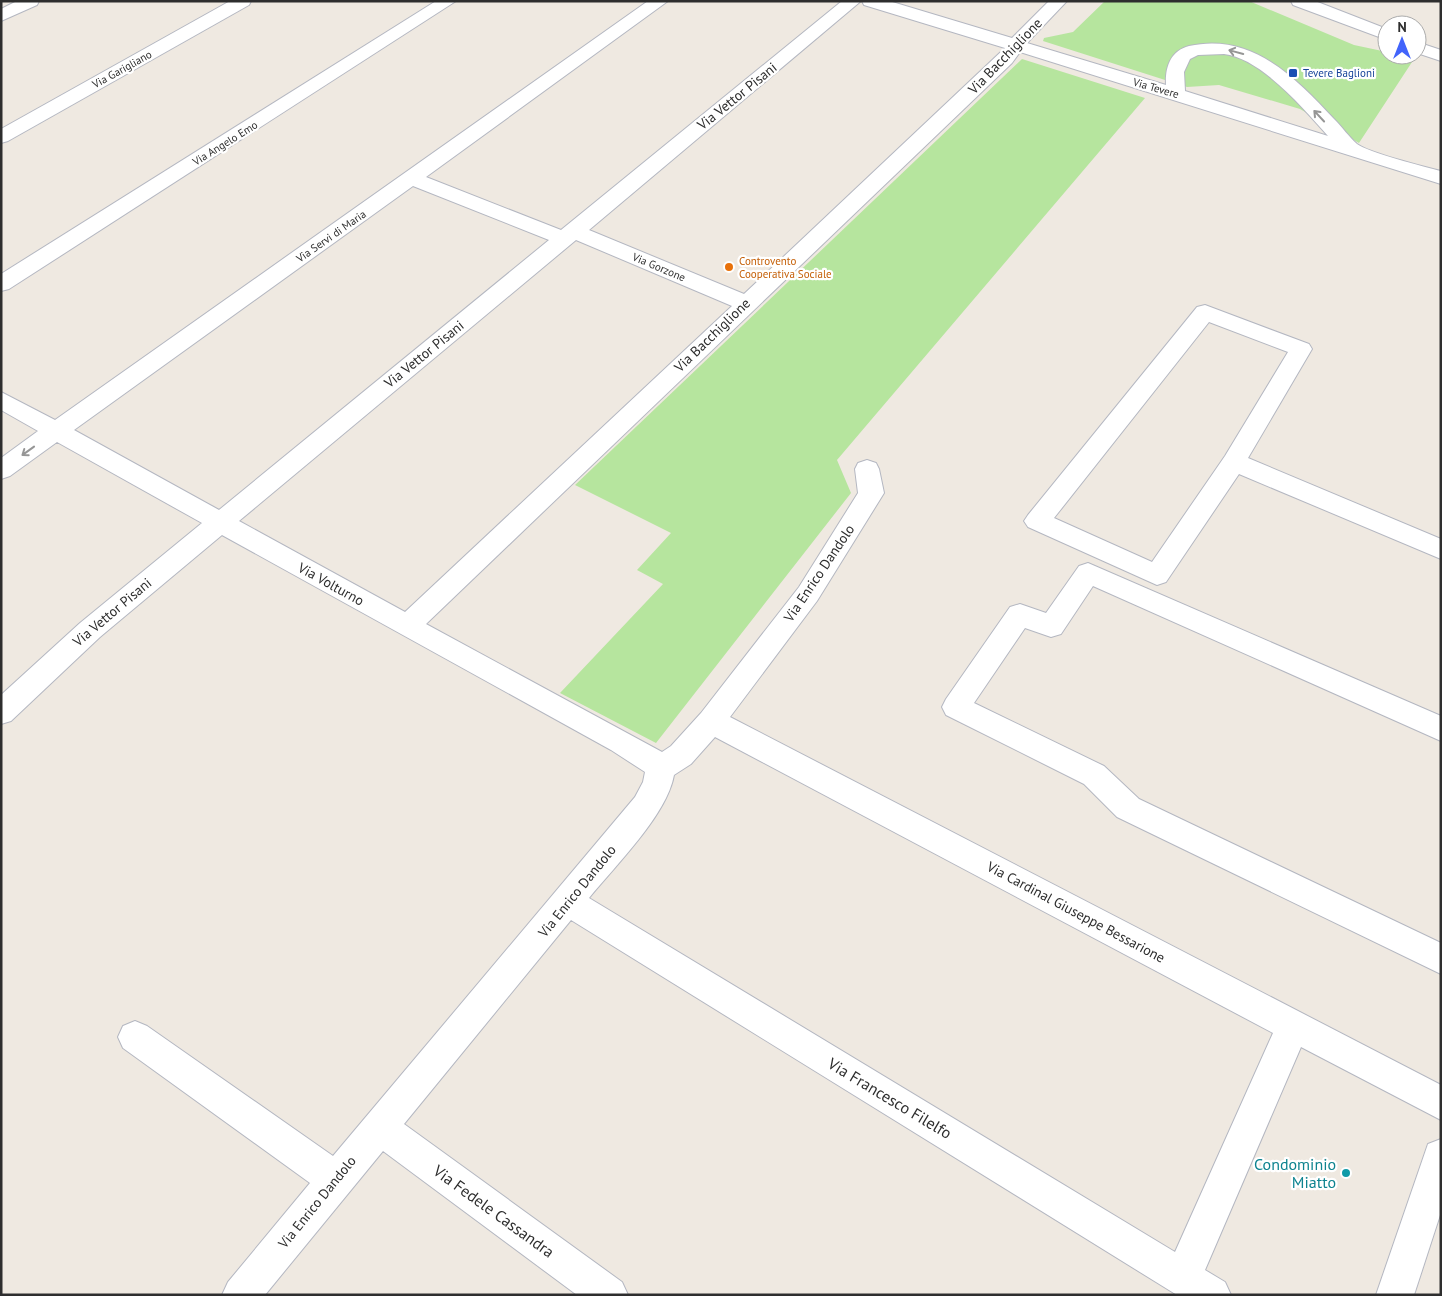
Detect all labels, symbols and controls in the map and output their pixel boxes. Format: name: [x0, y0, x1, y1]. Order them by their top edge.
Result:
street label: Via Bacchiglione: [963, 14, 1046, 99]
north arrow: [1377, 15, 1427, 65]
text: N: [1397, 18, 1407, 36]
one-way arrow: [1228, 46, 1244, 56]
street label: Via Garigliano: [89, 47, 154, 92]
street label: Via Vettor Pisani: [693, 58, 781, 134]
place label: Tevere Baglioni: [1303, 66, 1375, 80]
marker: Tevere Baglioni: [1287, 67, 1299, 79]
street label: Via Tevere: [1130, 74, 1181, 101]
one-way arrow: [1313, 109, 1325, 122]
street label: Via Angelo Emo: [189, 117, 260, 169]
street label: Via Servi di Maria: [293, 207, 369, 266]
street label: Via Gorzone: [629, 249, 688, 285]
place label: Controvento Cooperativa Sociale: [739, 254, 832, 281]
marker: Controvento Cooperativa Sociale: [723, 261, 735, 273]
street label: Via Bacchiglione: [669, 294, 754, 377]
street label: Via Vettor Pisani: [380, 316, 468, 392]
one-way arrow: [22, 445, 36, 456]
street label: Via Enrico Dandolo: [779, 521, 858, 626]
street label: Via Volturno: [294, 558, 367, 610]
street label: Via Vettor Pisani: [68, 574, 155, 651]
street label: Via Enrico Dandolo: [534, 841, 620, 942]
street label: Via Cardinal Giuseppe Bessarione: [983, 857, 1168, 967]
street label: Via Francesco Filelfo: [824, 1053, 956, 1143]
street label: Via Enrico Dandolo: [274, 1152, 360, 1253]
place label: Condominio Miatto: [1254, 1154, 1336, 1192]
street label: Via Fedele Cassandra: [429, 1160, 558, 1262]
marker: Condominio Miatto: [1340, 1167, 1352, 1179]

